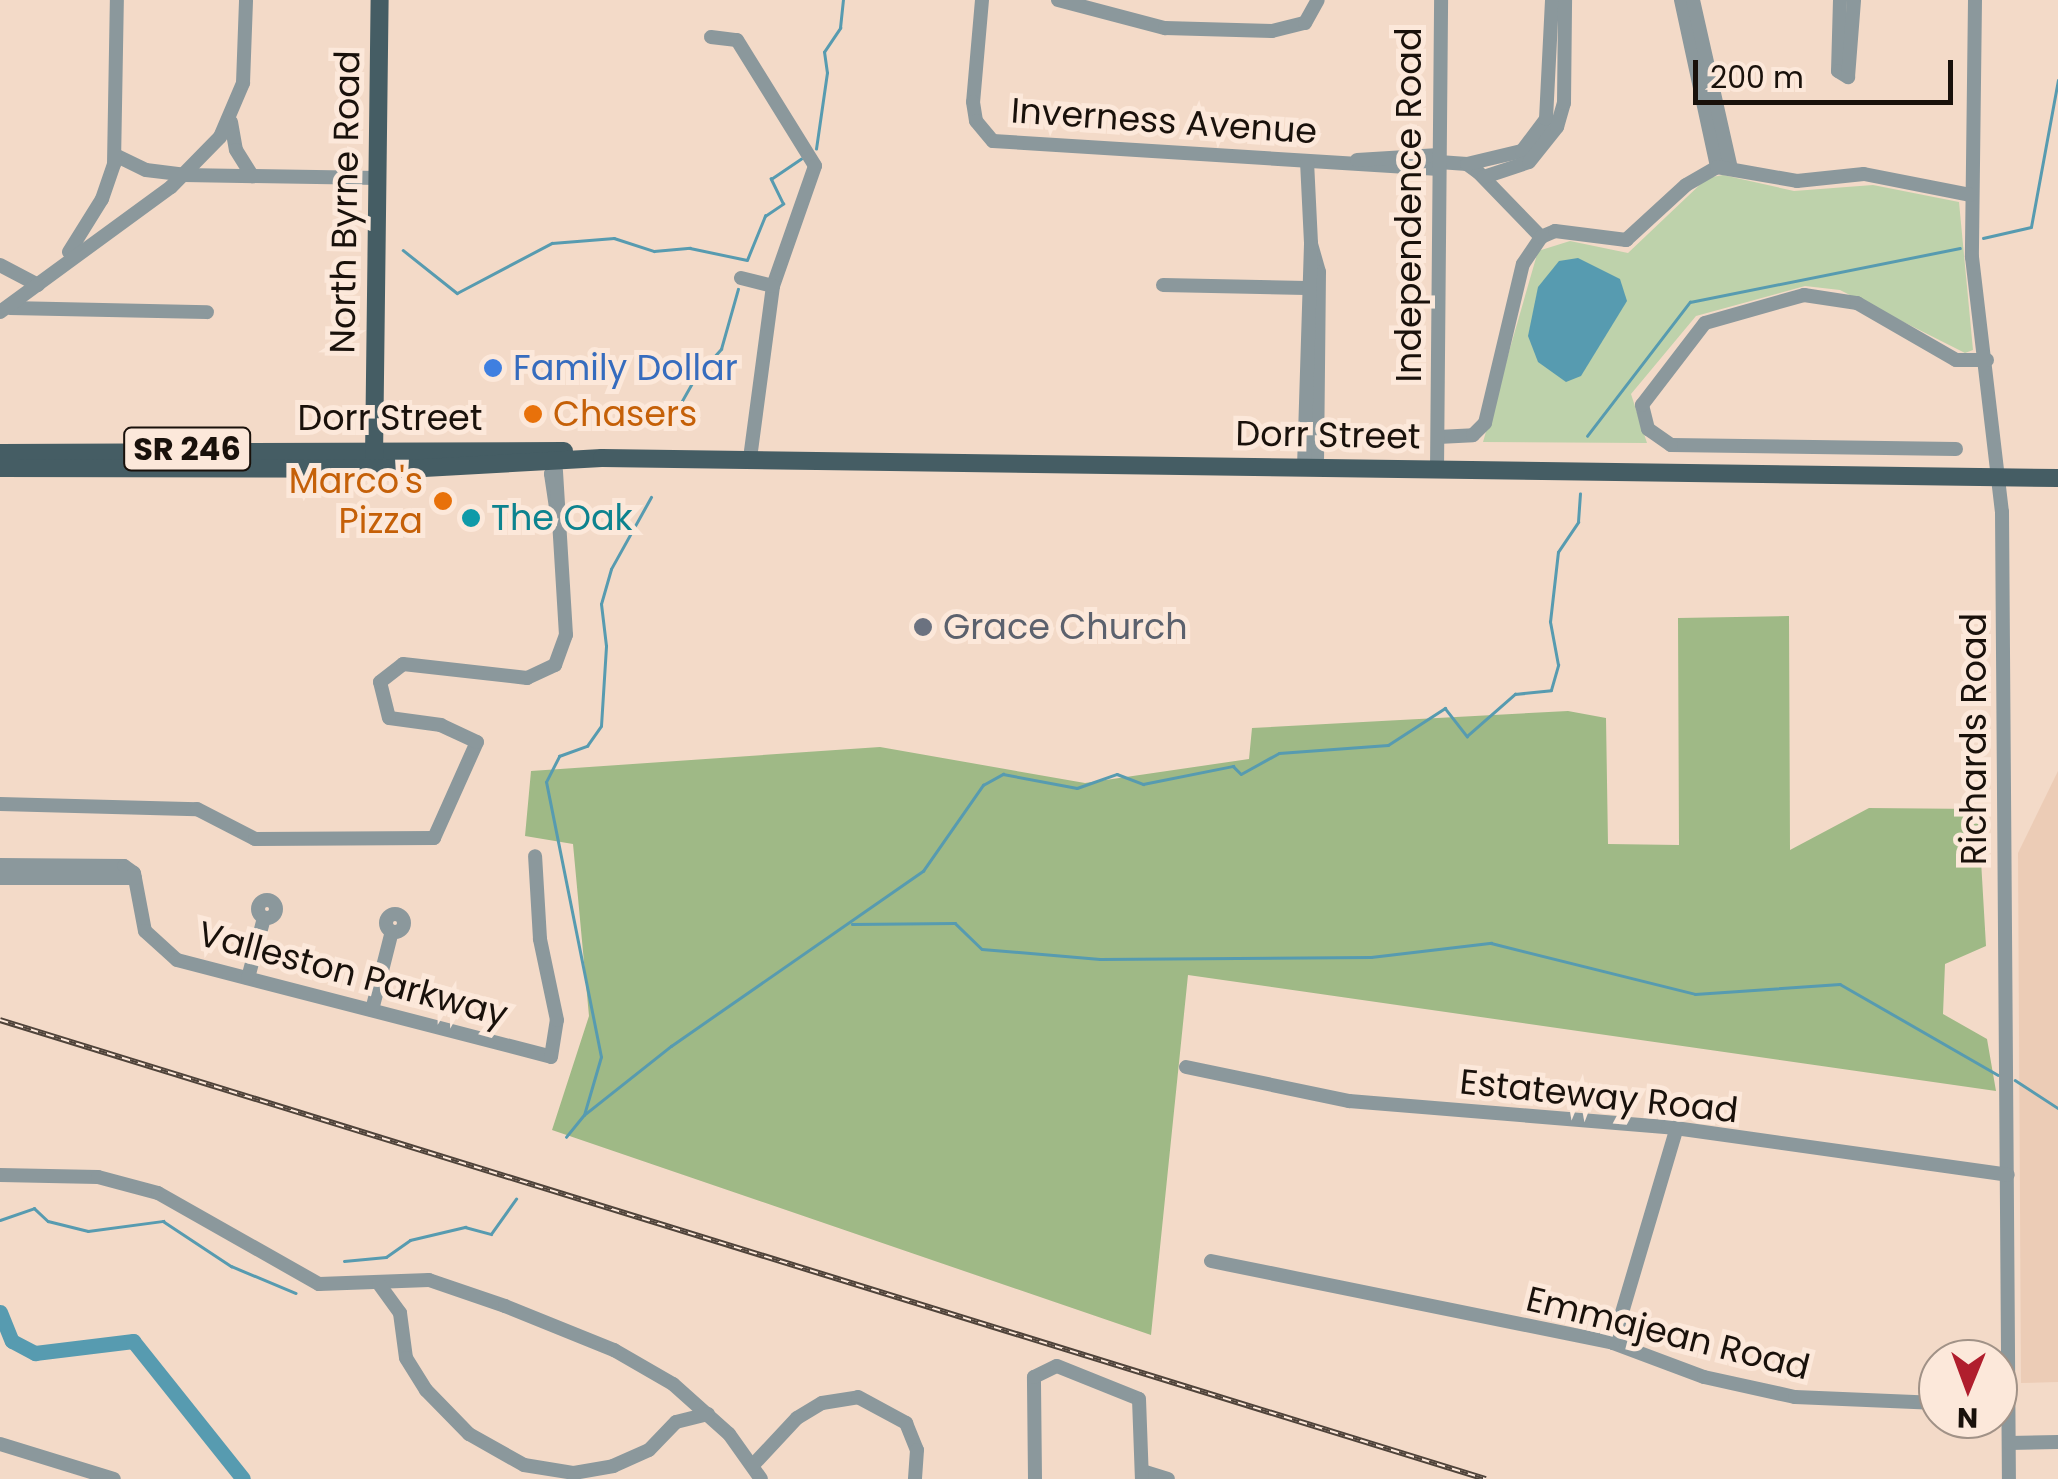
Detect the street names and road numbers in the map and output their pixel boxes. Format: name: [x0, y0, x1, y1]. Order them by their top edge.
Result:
street label: Independence Road: [1388, 27, 1430, 383]
street label: North Byrne Road: [321, 50, 369, 354]
street label: Inverness Avenue: [1010, 89, 1318, 153]
street label: Dorr Street: [297, 397, 483, 439]
street label: Dorr Street: [1235, 412, 1421, 458]
road number: SR 246: [122, 422, 252, 476]
street label: Richards Road: [1953, 613, 1995, 865]
street label: Valleston Parkway: [194, 913, 512, 1035]
street label: Estateway Road: [1458, 1061, 1740, 1131]
street label: Emmajean Road: [1522, 1277, 1814, 1389]

